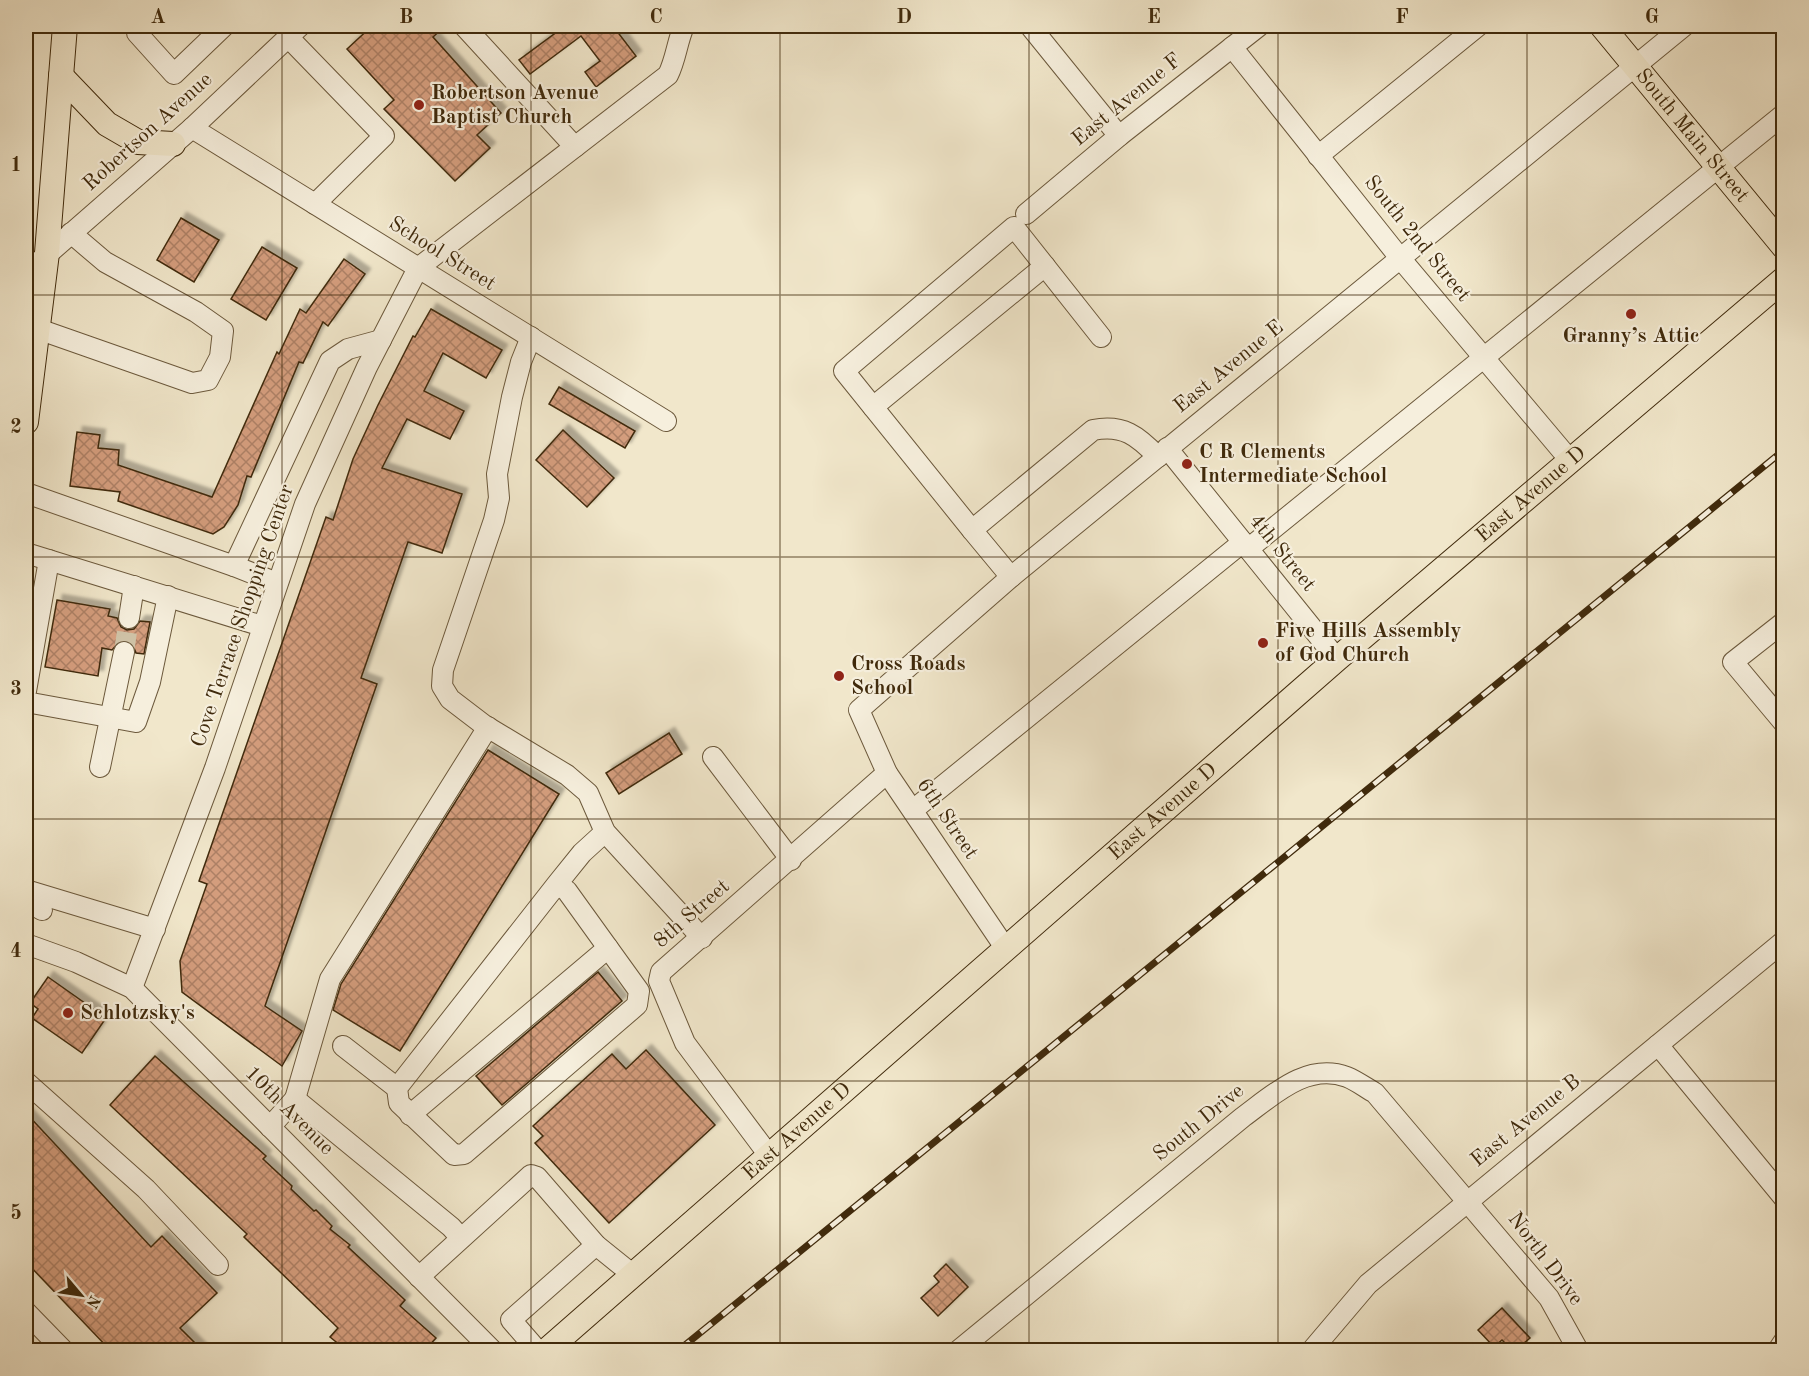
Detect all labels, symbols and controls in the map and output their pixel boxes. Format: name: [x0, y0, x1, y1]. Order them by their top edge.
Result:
text: A: [150, 8, 166, 28]
text: B: [399, 8, 413, 28]
text: C: [649, 8, 663, 28]
text: D: [896, 8, 912, 28]
text: E: [1147, 8, 1161, 28]
text: F: [1395, 8, 1409, 28]
text: G: [1645, 8, 1659, 28]
street label: East Avenue F: [1068, 50, 1186, 150]
street label: South Main Street: [1631, 65, 1753, 206]
street label: Robertson Avenue: [80, 69, 216, 195]
place label: Robertson Avenue Baptist Church: [431, 83, 599, 128]
marker: Robertson Avenue Baptist Church: [412, 98, 426, 112]
text: 1: [10, 156, 22, 176]
street label: South 2nd Street: [1360, 172, 1474, 306]
street label: School Street: [385, 213, 499, 295]
marker: Granny’s Attic: [1624, 307, 1638, 321]
street label: East Avenue E: [1170, 317, 1288, 417]
place label: Granny’s Attic: [1562, 326, 1700, 347]
text: 2: [10, 418, 22, 438]
place label: C R Clements Intermediate School: [1199, 442, 1387, 487]
street label: East Avenue D: [1472, 442, 1590, 546]
marker: C R Clements Intermediate School: [1180, 457, 1194, 471]
street label: Cove Terrace Shopping Center: [188, 482, 298, 750]
street label: 4th Street: [1245, 510, 1319, 596]
place label: Five Hills Assembly of God Church: [1275, 621, 1462, 666]
marker: Five Hills Assembly of God Church: [1256, 636, 1270, 650]
place label: Cross Roads School: [851, 654, 965, 699]
marker: Cross Roads School: [832, 669, 846, 683]
text: 3: [10, 680, 22, 700]
street label: East Avenue D: [1105, 759, 1221, 864]
street label: 6th Street: [912, 775, 982, 863]
street label: 8th Street: [650, 876, 734, 952]
text: 4: [10, 942, 22, 962]
place label: Schlotzsky's: [80, 1003, 195, 1024]
marker: Schlotzsky's: [61, 1006, 75, 1020]
street label: 10th Avenue: [241, 1063, 337, 1159]
street label: East Avenue B: [1467, 1071, 1585, 1171]
street label: East Avenue D: [739, 1079, 855, 1184]
street label: South Drive: [1150, 1080, 1248, 1166]
text: 5: [10, 1203, 22, 1224]
street label: North Drive: [1503, 1209, 1587, 1309]
north arrow: [51, 1265, 111, 1325]
text: N: [82, 1292, 102, 1311]

